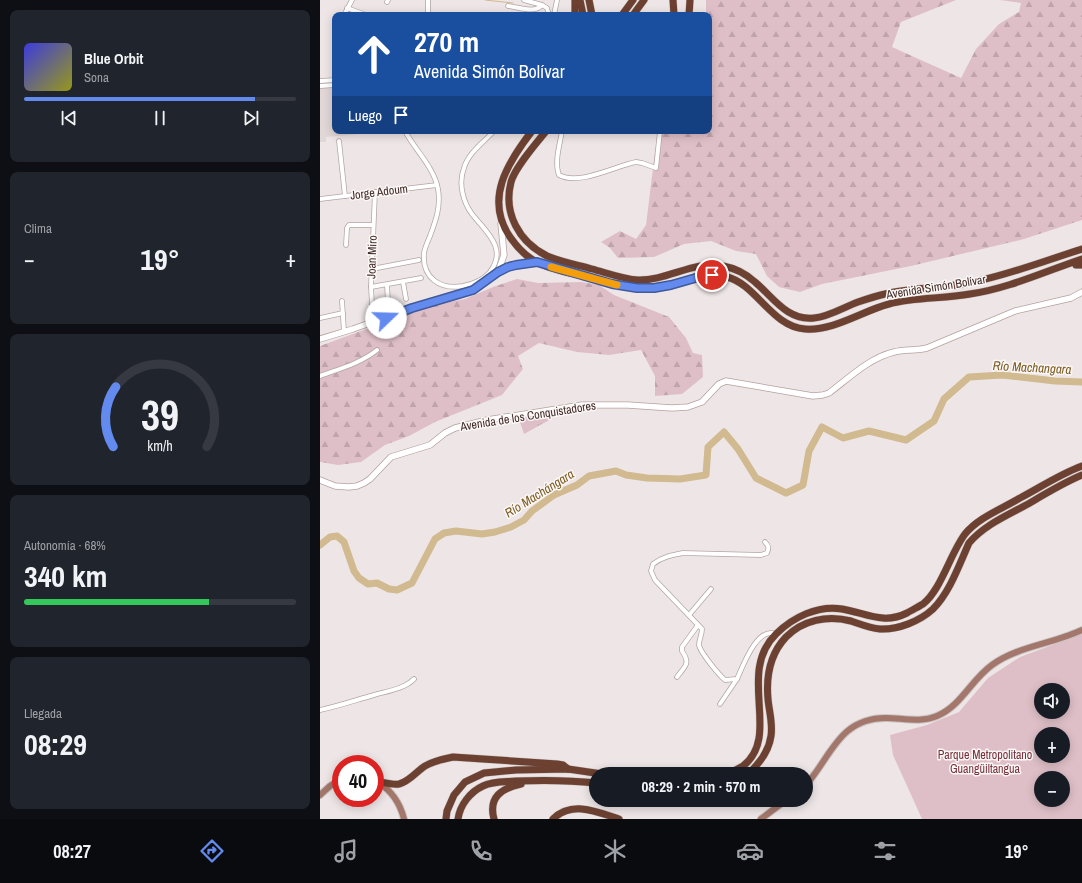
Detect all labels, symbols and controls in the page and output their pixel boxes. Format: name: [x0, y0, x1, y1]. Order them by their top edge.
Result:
text: 270 m: [414, 23, 479, 61]
icon: ahead: [348, 28, 400, 80]
text: Blue Orbit: [84, 48, 143, 69]
text: Avenida Simón Bolívar: [414, 59, 565, 84]
text: Sona: [84, 69, 109, 86]
icon: arrive: [390, 104, 412, 126]
text: Luego: [348, 105, 382, 126]
icon: previous: [58, 107, 80, 129]
icon: pause: [149, 107, 171, 129]
icon: next: [240, 107, 262, 129]
street label: Jorge Adoum: [349, 181, 409, 203]
text: Clima: [24, 220, 52, 237]
street label: Joan Miro: [363, 235, 381, 279]
text: 19°: [140, 239, 180, 279]
text: −: [24, 244, 35, 274]
text: +: [285, 244, 296, 274]
pin: [695, 258, 729, 292]
icon: arrive: [701, 264, 723, 286]
street label: Avenida Simón Bolívar: [884, 271, 988, 303]
position arrow: [365, 297, 407, 339]
water label: Río Machangara: [992, 357, 1072, 378]
text: 39: [141, 387, 179, 443]
street label: Avenida de los Conquistadores: [458, 397, 597, 435]
text: km/h: [147, 436, 173, 455]
water label: Río Machángara: [501, 465, 577, 522]
text: Autonomía · 68%: [24, 537, 106, 554]
text: 340 km: [24, 556, 107, 596]
map controls: [1034, 683, 1070, 807]
button: sound: [1034, 683, 1070, 719]
text: Llegada: [24, 705, 62, 722]
text: 08:29: [24, 724, 87, 764]
button: +: [1034, 727, 1070, 763]
park label: Parque Metropolitano Guangüiltangua: [938, 747, 1032, 777]
speed limit sign: 40: [332, 755, 384, 807]
button: −: [1034, 771, 1070, 807]
text: 08:29 · 2 min · 570 m: [642, 776, 760, 797]
icon: directions: [198, 837, 226, 865]
icon: music: [332, 837, 360, 865]
icon: phone: [467, 837, 495, 865]
icon: climate: [601, 837, 629, 865]
icon: car: [736, 837, 764, 865]
icon: filters: [871, 837, 899, 865]
text: 08:27: [53, 839, 91, 864]
text: 19°: [1005, 839, 1029, 864]

